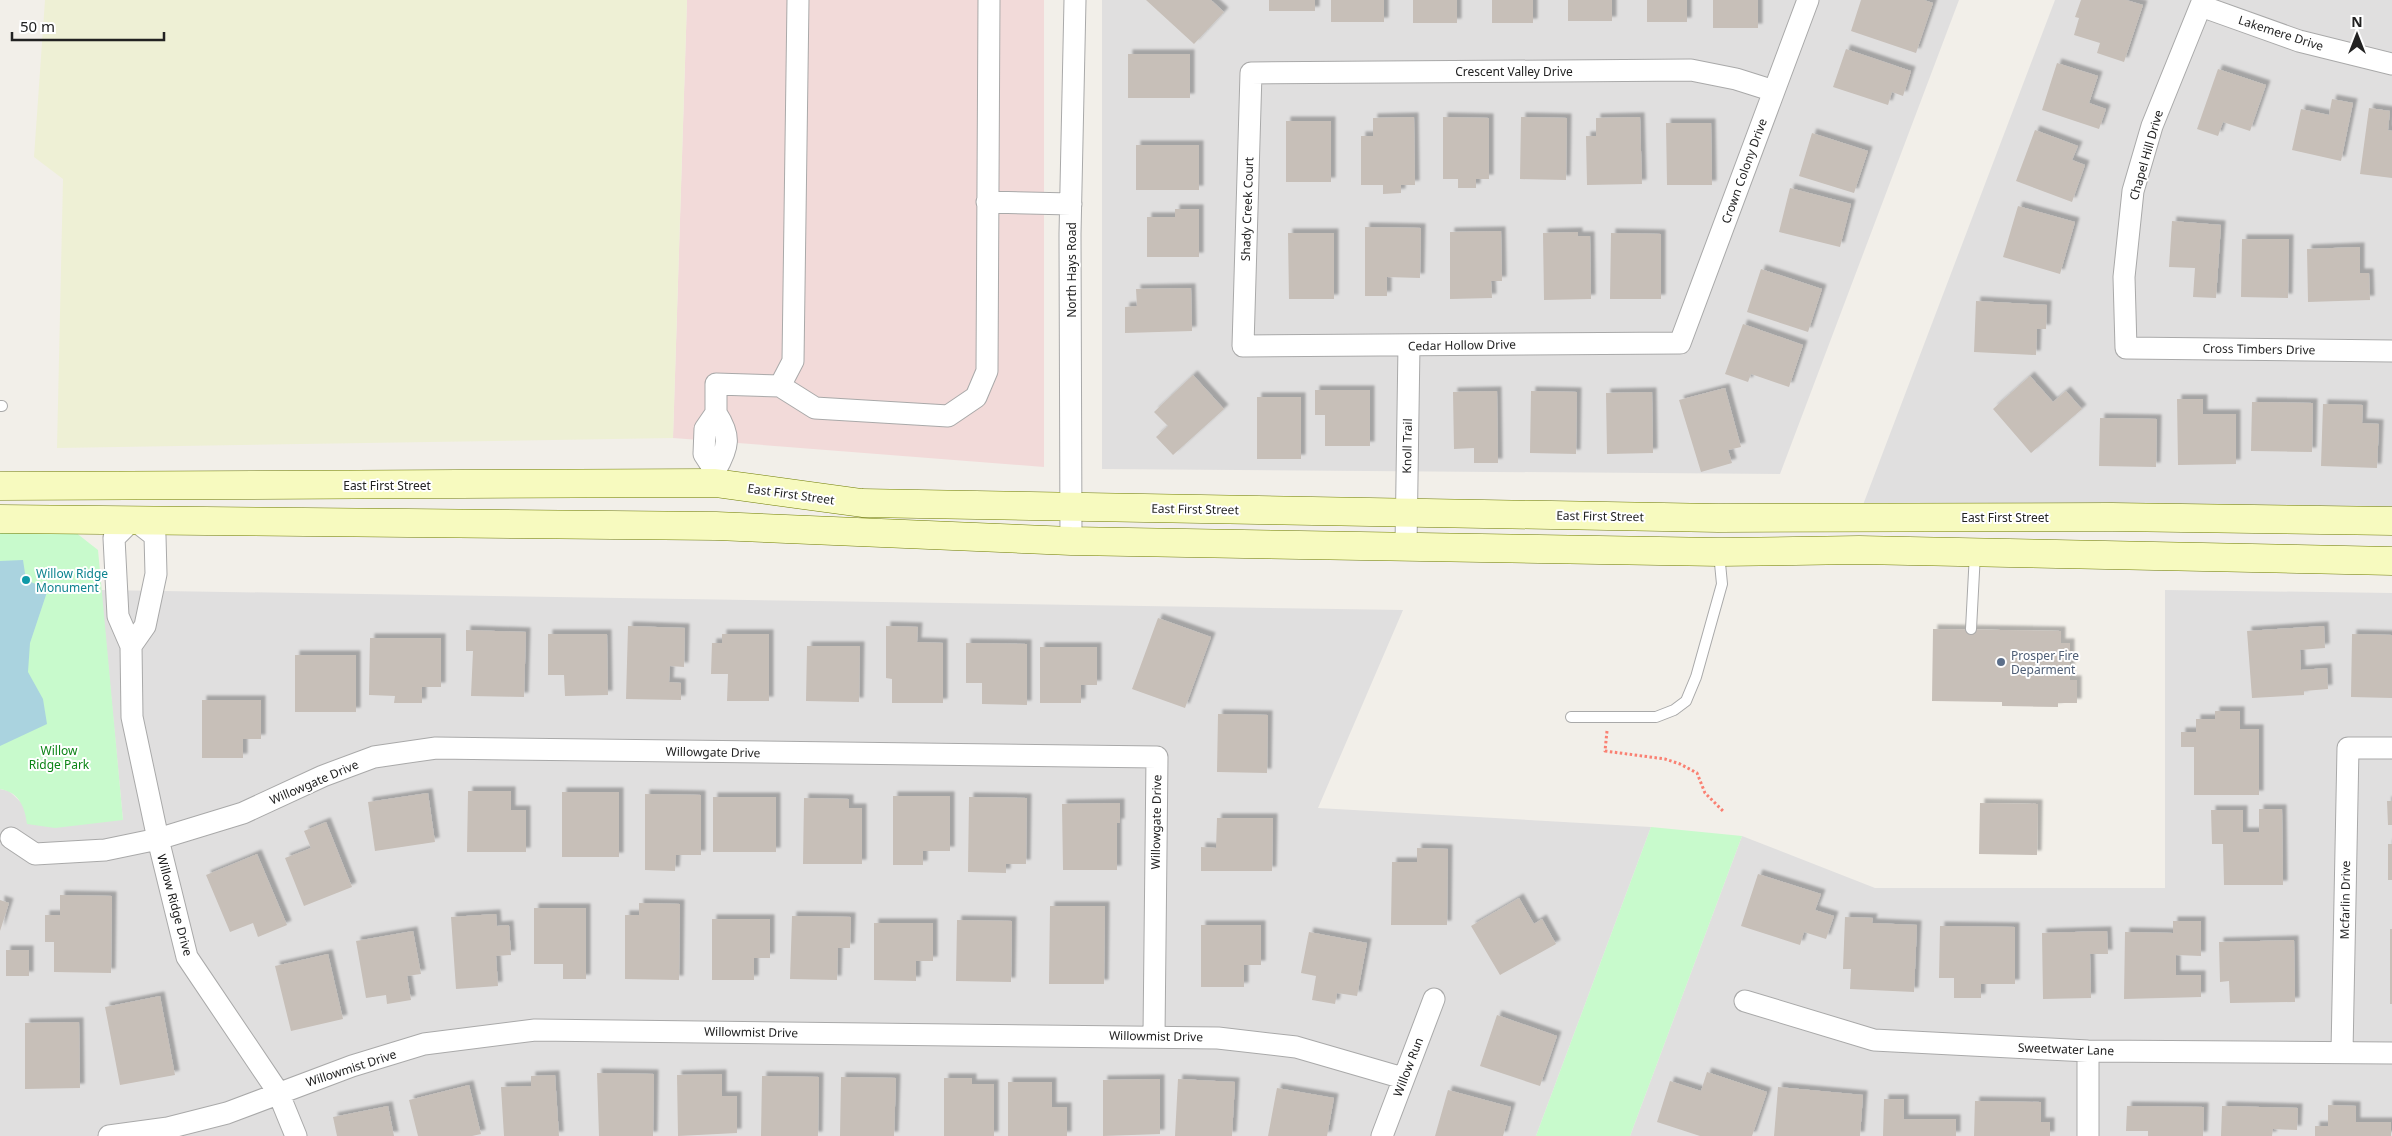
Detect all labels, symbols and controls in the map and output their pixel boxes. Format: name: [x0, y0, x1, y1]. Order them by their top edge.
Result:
scale bar: [12, 10, 165, 42]
north arrow: [2332, 10, 2382, 60]
street label: Lakemere Drive: [2236, 11, 2326, 55]
text: N: [2351, 12, 2363, 31]
text: 50 m: [20, 16, 55, 36]
street label: Crescent Valley Drive: [1455, 63, 1573, 80]
street label: Chapel Hill Drive: [2125, 108, 2167, 202]
street label: Crown Colony Drive: [1717, 116, 1771, 226]
street label: Shady Creek Court: [1237, 156, 1257, 261]
street label: North Hays Road: [1063, 222, 1080, 318]
street label: Cedar Hollow Drive: [1408, 336, 1516, 354]
street label: Cross Timbers Drive: [2202, 340, 2316, 358]
street label: Knoll Trail: [1398, 418, 1416, 474]
street label: East First Street: [343, 477, 431, 494]
street label: East First Street: [746, 479, 836, 509]
street label: East First Street: [1151, 500, 1240, 518]
street label: East First Street: [1556, 507, 1645, 525]
street label: East First Street: [1961, 509, 2049, 526]
place label: Willow Ridge Monument: [36, 565, 108, 596]
marker: Willow Ridge Monument: [20, 574, 32, 586]
place label: Prosper Fire Deparment: [2011, 647, 2079, 678]
marker: Prosper Fire Deparment: [1995, 656, 2007, 668]
park label: Willow Ridge Park: [29, 742, 90, 773]
street label: Willowgate Drive: [665, 743, 761, 761]
street label: Willowgate Drive: [267, 756, 361, 808]
street label: Willowgate Drive: [1147, 774, 1165, 870]
street label: Willow Ridge Drive: [153, 852, 197, 958]
street label: Mcfarlin Drive: [2336, 860, 2354, 940]
street label: Willowmist Drive: [704, 1023, 798, 1041]
street label: Willowmist Drive: [1109, 1027, 1203, 1045]
street label: Willow Run: [1389, 1035, 1427, 1099]
street label: Sweetwater Lane: [2018, 1039, 2115, 1059]
street label: Willowmist Drive: [304, 1045, 399, 1091]

